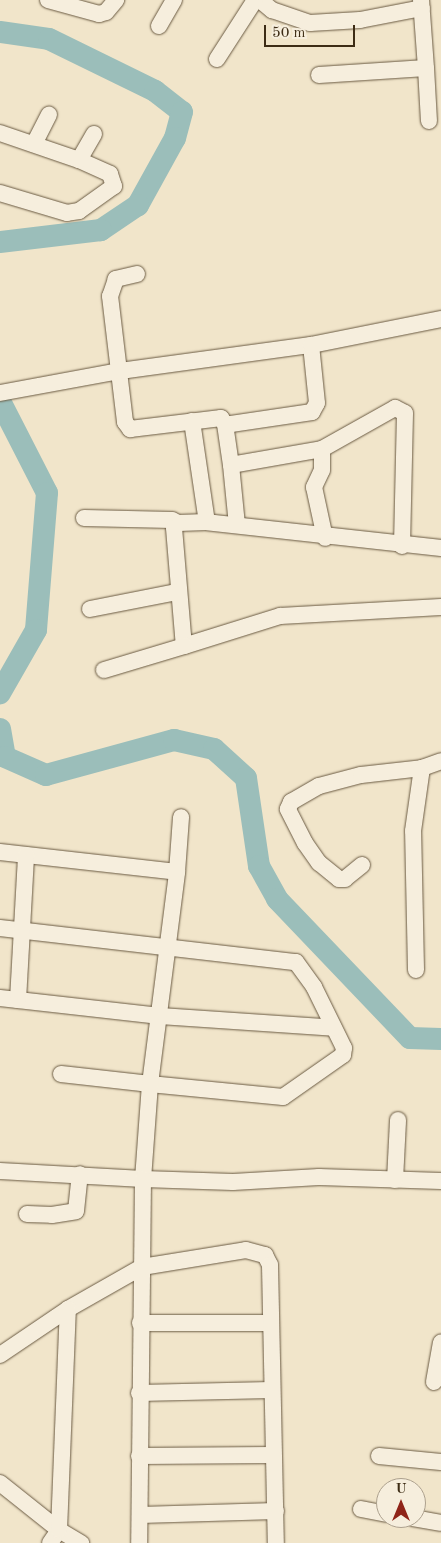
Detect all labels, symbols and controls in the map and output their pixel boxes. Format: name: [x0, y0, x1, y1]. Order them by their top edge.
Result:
scale bar: [266, 15, 357, 47]
text: 50 m: [272, 26, 306, 41]
north arrow: [376, 1478, 426, 1528]
text: U: [395, 1482, 407, 1496]

